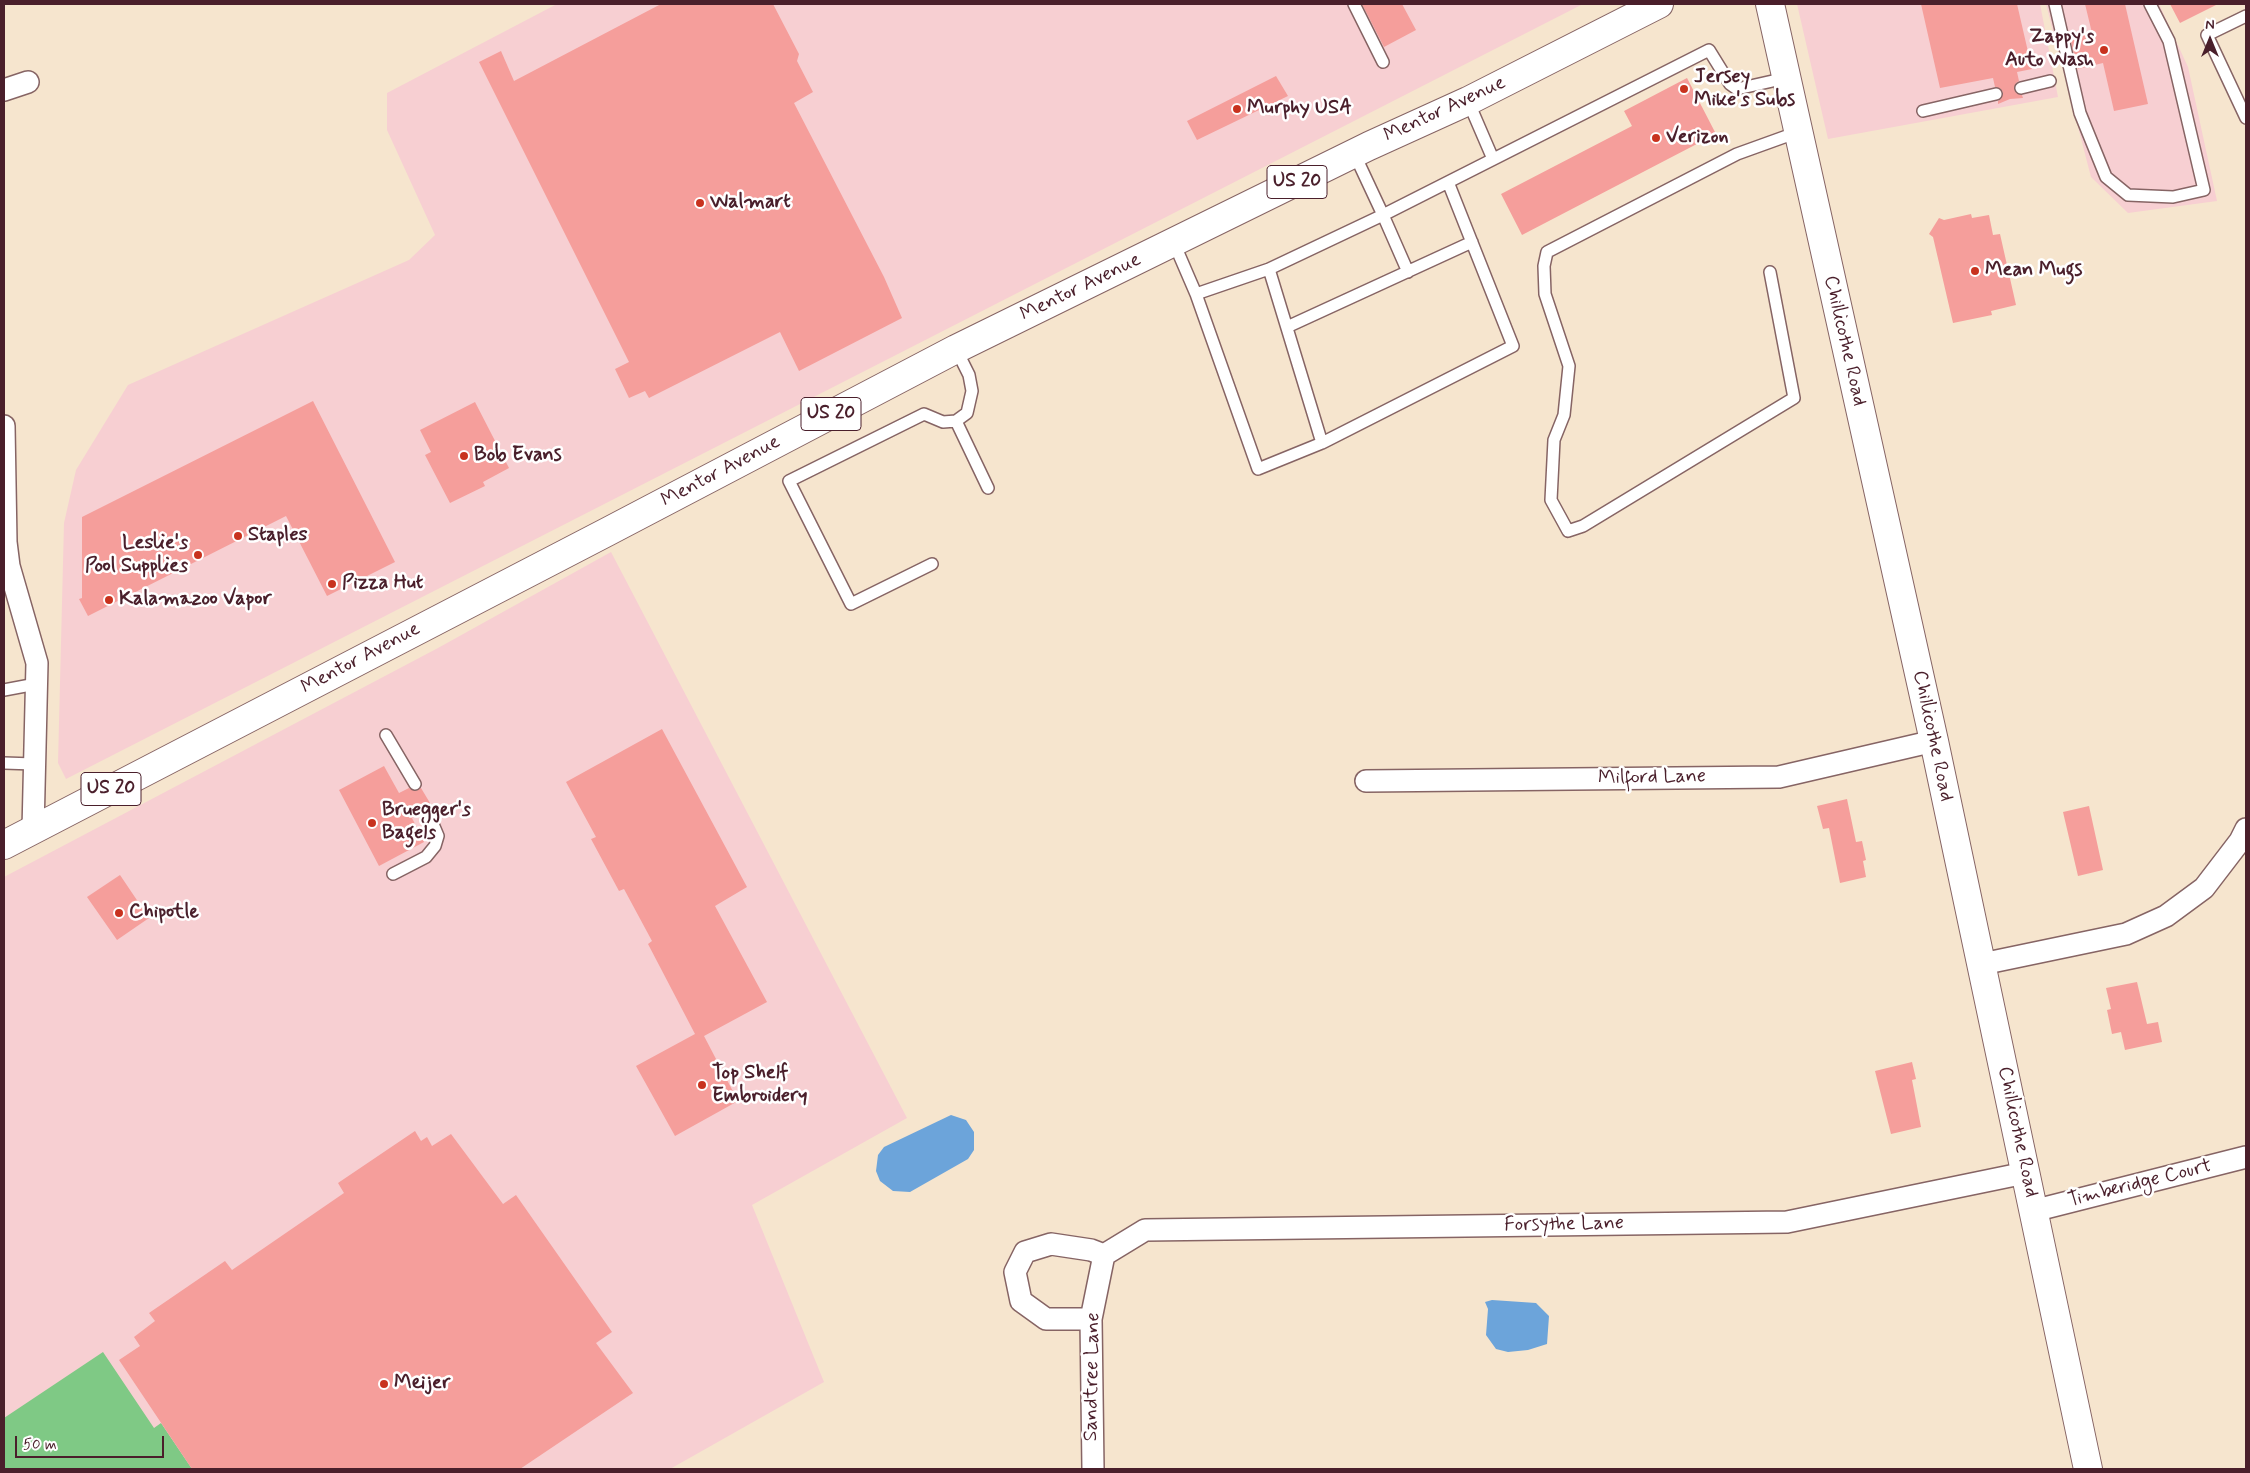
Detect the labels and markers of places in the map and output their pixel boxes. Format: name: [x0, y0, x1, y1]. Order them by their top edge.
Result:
place label: Zappy's Auto Wash: [2005, 26, 2094, 73]
marker: Zappy's Auto Wash: [2098, 44, 2110, 56]
place label: Jersey Mike's Subs: [1694, 66, 1795, 113]
marker: Jersey Mike's Subs: [1678, 83, 1690, 95]
place label: Murphy USA: [1247, 97, 1352, 121]
marker: Murphy USA: [1231, 103, 1243, 115]
place label: Verizon: [1666, 126, 1728, 150]
marker: Verizon: [1650, 132, 1662, 144]
place label: Walmart: [710, 191, 791, 215]
marker: Walmart: [694, 197, 706, 209]
place label: Mean Mugs: [1985, 259, 2082, 283]
marker: Mean Mugs: [1969, 265, 1981, 277]
place label: Bob Evans: [474, 444, 562, 468]
marker: Bob Evans: [458, 450, 470, 462]
place label: Staples: [248, 524, 308, 548]
marker: Staples: [232, 530, 244, 542]
place label: Leslie's Pool Supplies: [85, 532, 188, 579]
marker: Leslie's Pool Supplies: [192, 549, 204, 561]
place label: Pizza Hut: [342, 572, 423, 596]
marker: Pizza Hut: [326, 578, 338, 590]
place label: Kalamazoo Vapor: [119, 588, 272, 612]
marker: Kalamazoo Vapor: [103, 594, 115, 606]
place label: Bruegger's Bagels: [382, 799, 471, 846]
marker: Bruegger's Bagels: [366, 817, 378, 829]
place label: Chipotle: [129, 901, 199, 925]
marker: Chipotle: [113, 907, 125, 919]
place label: Top Shelf Embroidery: [712, 1062, 808, 1109]
marker: Top Shelf Embroidery: [696, 1079, 708, 1091]
place label: Meijer: [394, 1372, 450, 1396]
marker: Meijer: [378, 1378, 390, 1390]

